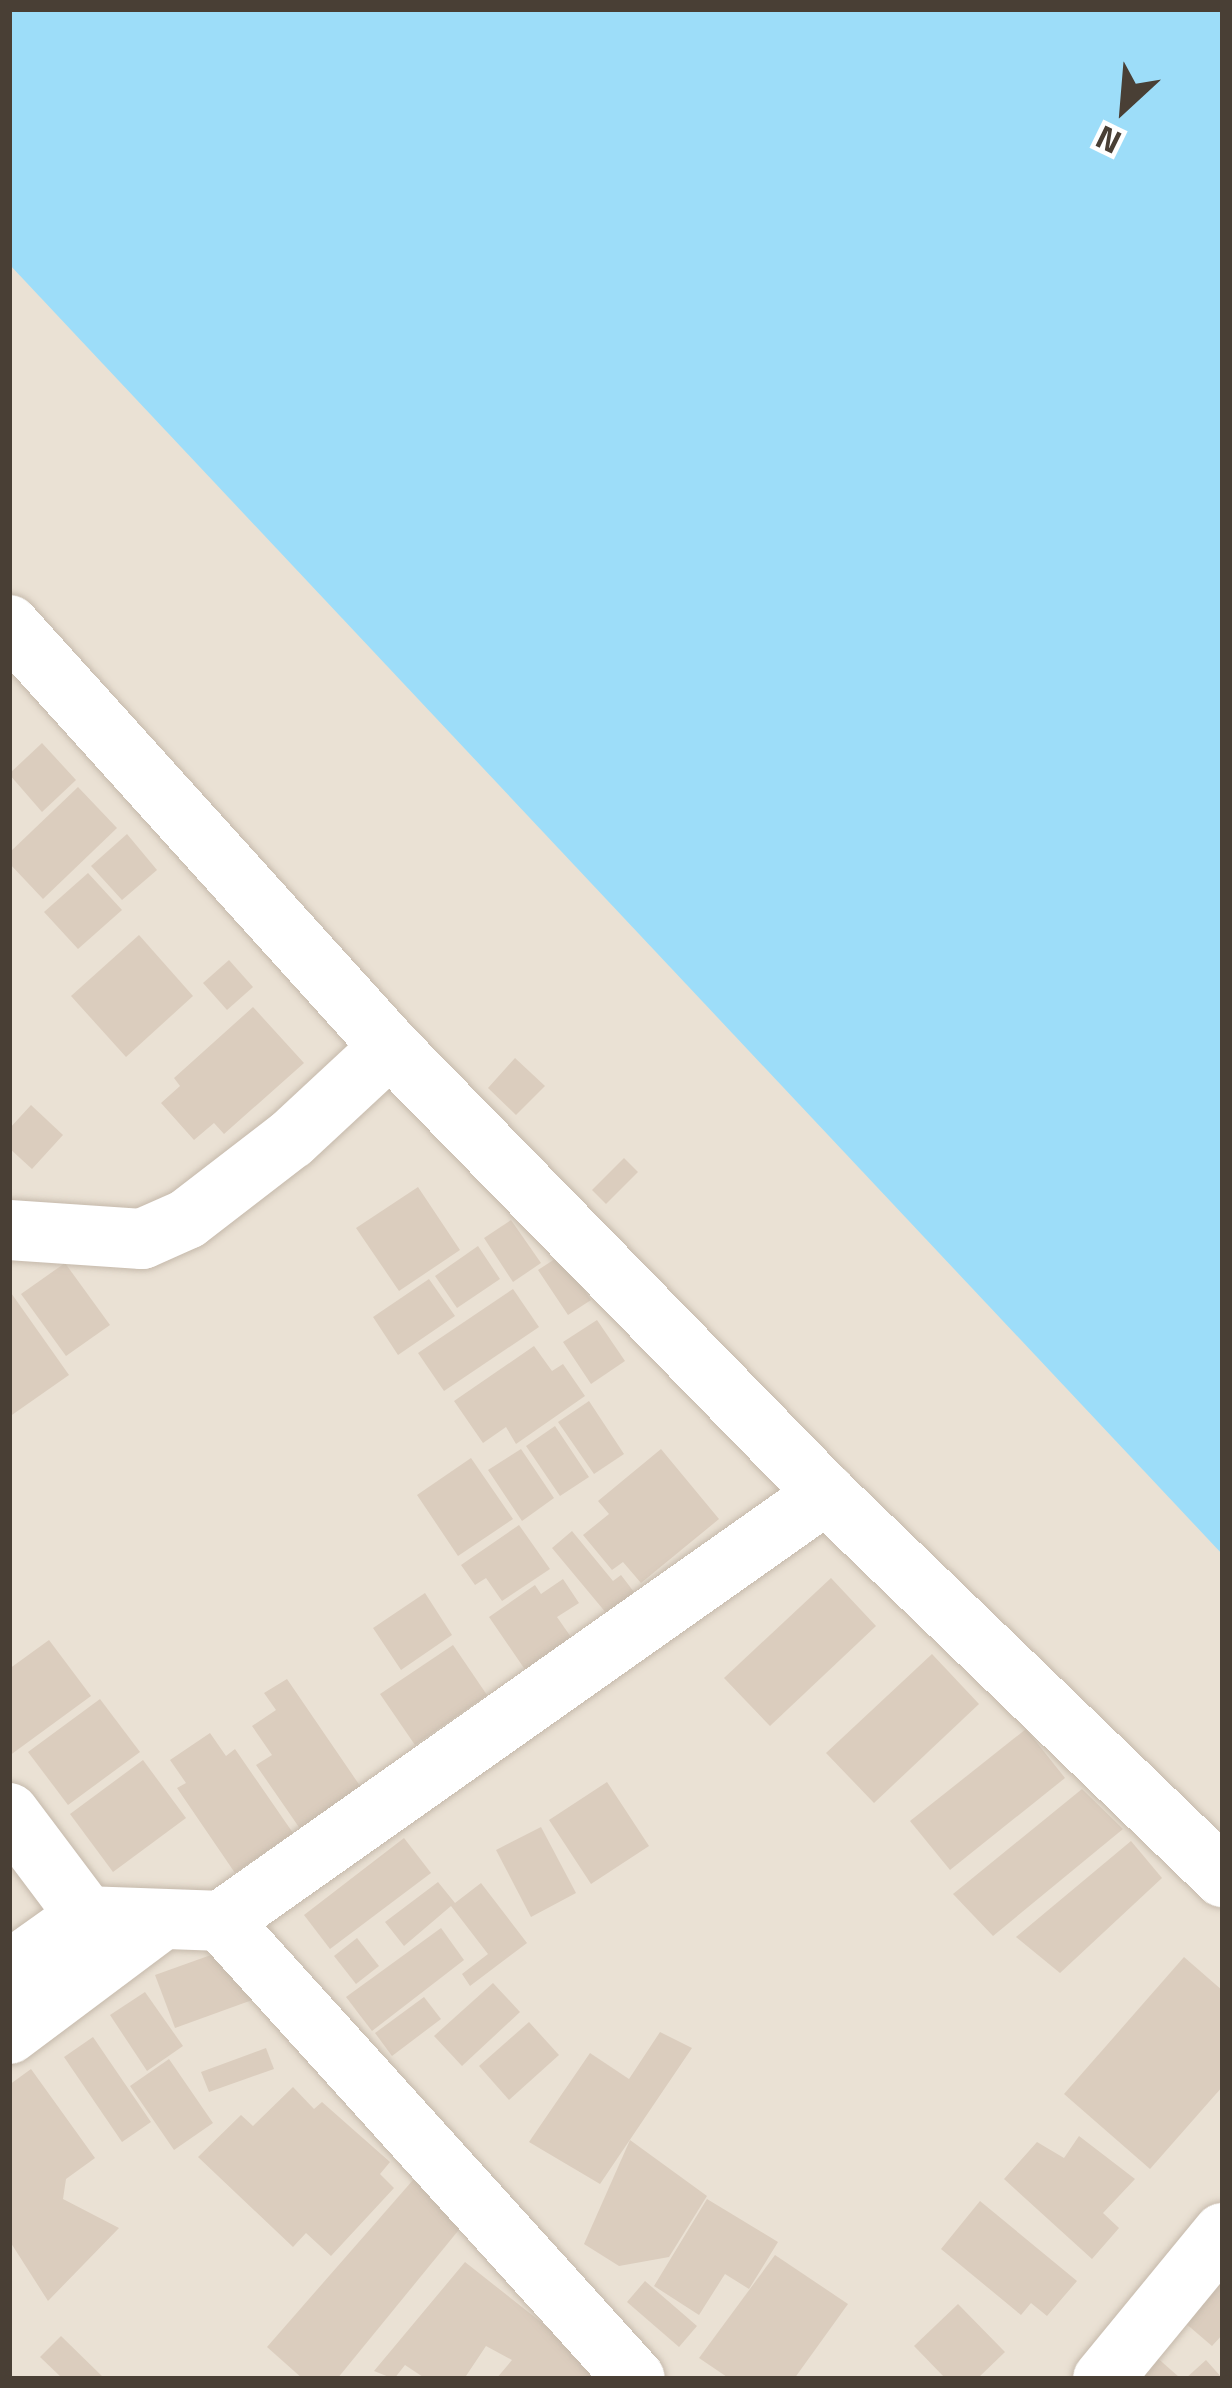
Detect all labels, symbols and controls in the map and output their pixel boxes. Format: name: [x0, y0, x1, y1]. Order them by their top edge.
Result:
north arrow: [1064, 48, 1184, 168]
text: N: [1087, 113, 1129, 168]

